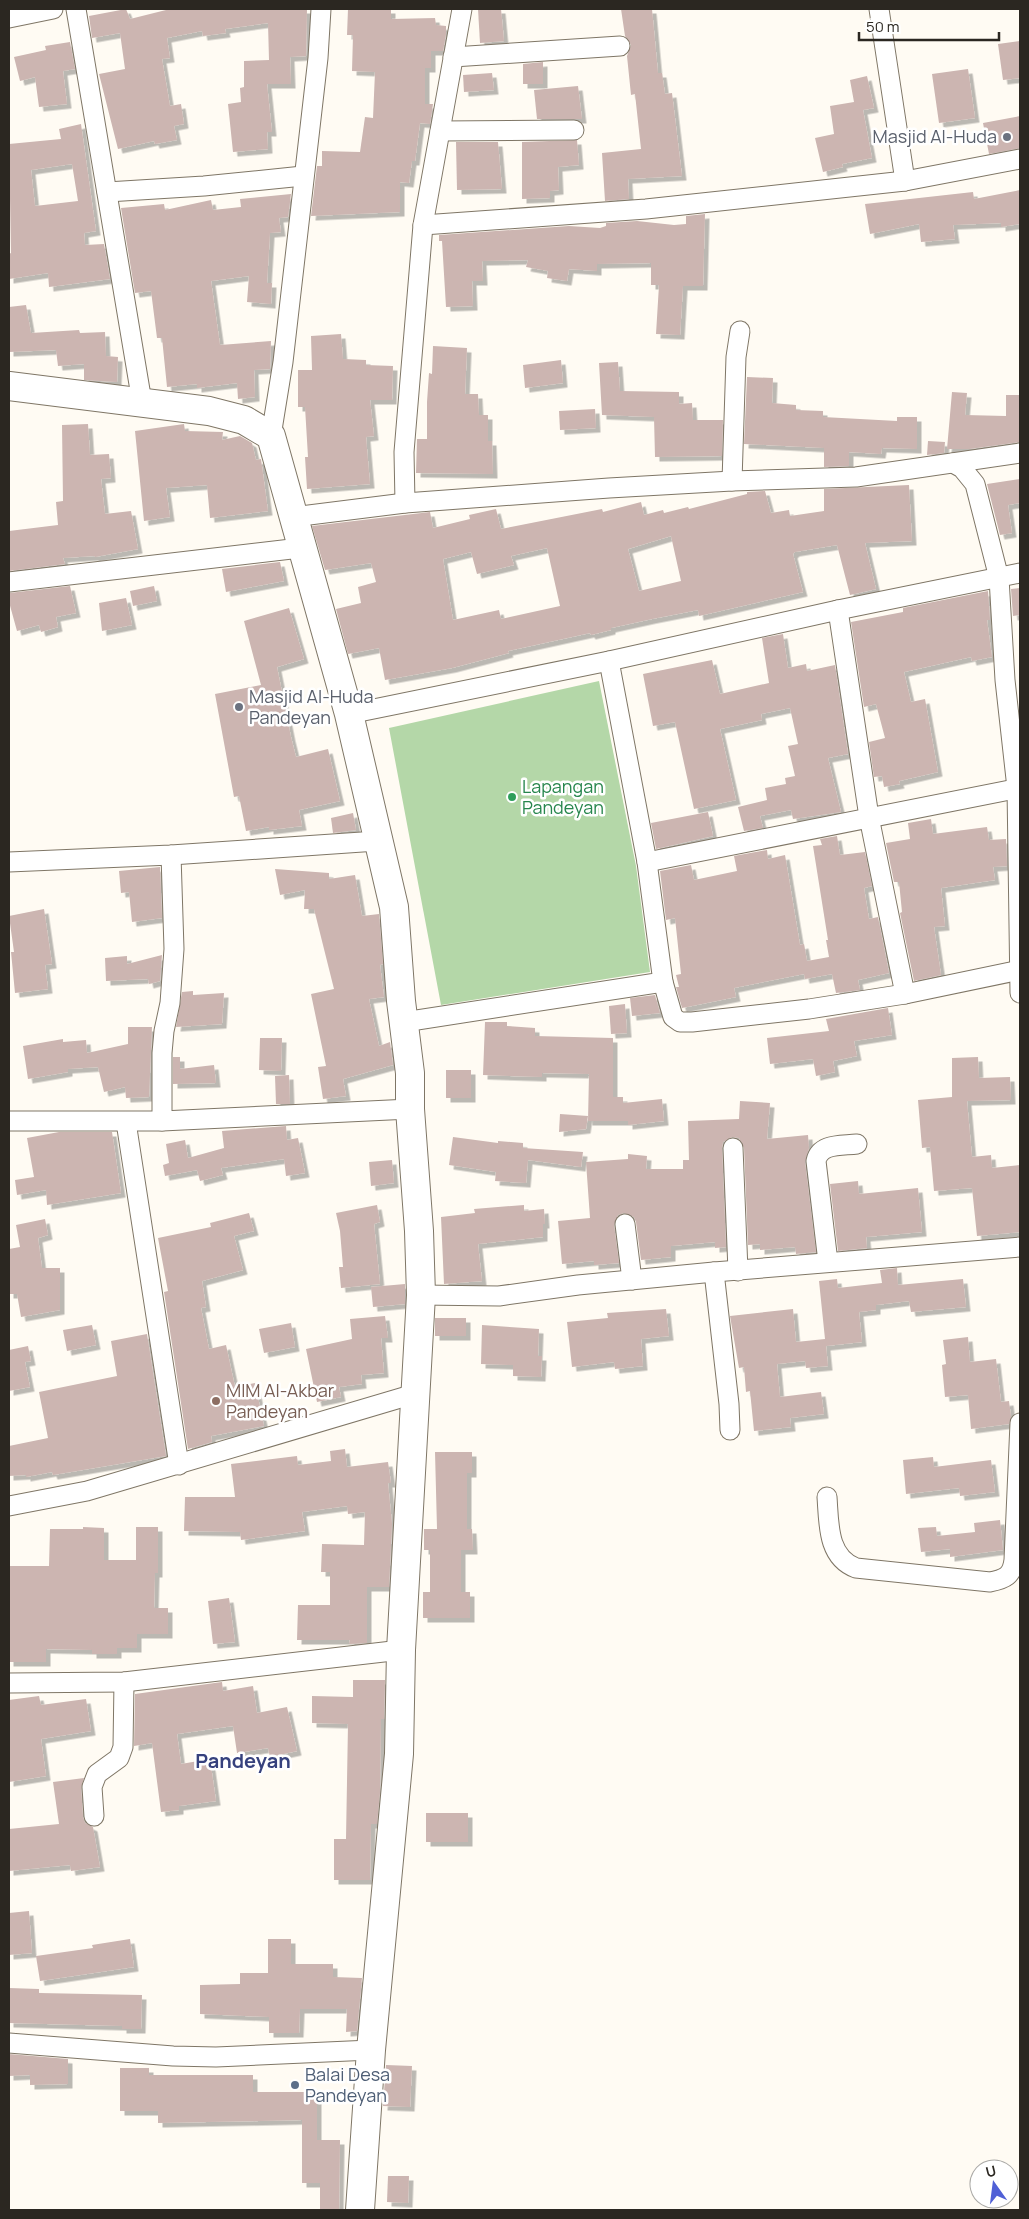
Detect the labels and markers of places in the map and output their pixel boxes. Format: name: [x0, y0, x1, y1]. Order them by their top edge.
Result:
place label: Masjid Al-Huda: [873, 124, 997, 148]
marker: Masjid Al-Huda: [1001, 131, 1013, 143]
place label: Masjid Al-Huda Pandeyan: [249, 684, 373, 729]
marker: Masjid Al-Huda Pandeyan: [233, 701, 245, 713]
place label: Lapangan Pandeyan: [522, 774, 604, 819]
marker: Lapangan Pandeyan: [506, 791, 518, 803]
place label: MIM Al-Akbar Pandeyan: [226, 1378, 335, 1423]
marker: MIM Al-Akbar Pandeyan: [210, 1395, 222, 1407]
place label: Balai Desa Pandeyan: [305, 2062, 390, 2107]
marker: Balai Desa Pandeyan: [289, 2079, 301, 2091]

